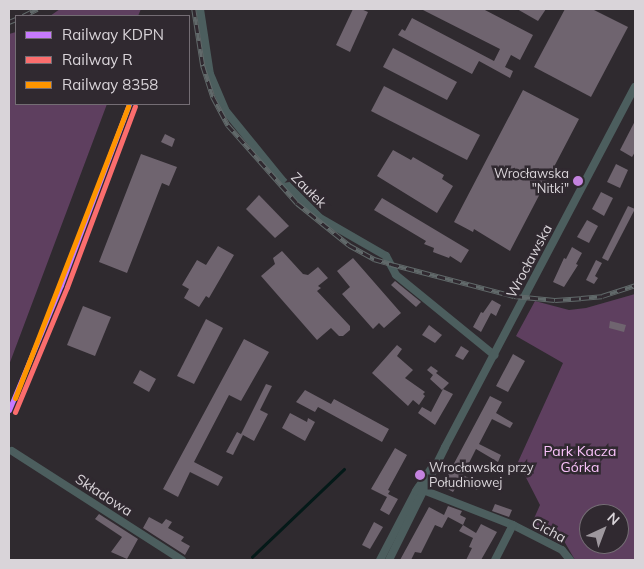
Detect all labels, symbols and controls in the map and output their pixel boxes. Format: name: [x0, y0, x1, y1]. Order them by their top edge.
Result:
legend: [15, 15, 190, 105]
text: Railway KDPN: [62, 25, 164, 44]
text: Railway R: [62, 50, 133, 69]
text: Railway 8358: [62, 75, 158, 94]
place label: Wrocławska "Nitki": [494, 166, 569, 197]
street label: Zaułek: [288, 169, 330, 211]
marker: Wrocławska "Nitki": [573, 176, 583, 186]
street label: Wrocławska: [503, 221, 555, 301]
park label: Park Kacza Górka: [544, 443, 616, 476]
place label: Wrocławska przy Południowej: [429, 460, 534, 491]
street label: Składowa: [72, 470, 136, 520]
marker: Wrocławska przy Południowej: [415, 470, 425, 480]
north arrow: [579, 504, 629, 554]
text: N: [604, 509, 624, 529]
street label: Cicha: [529, 514, 569, 546]

